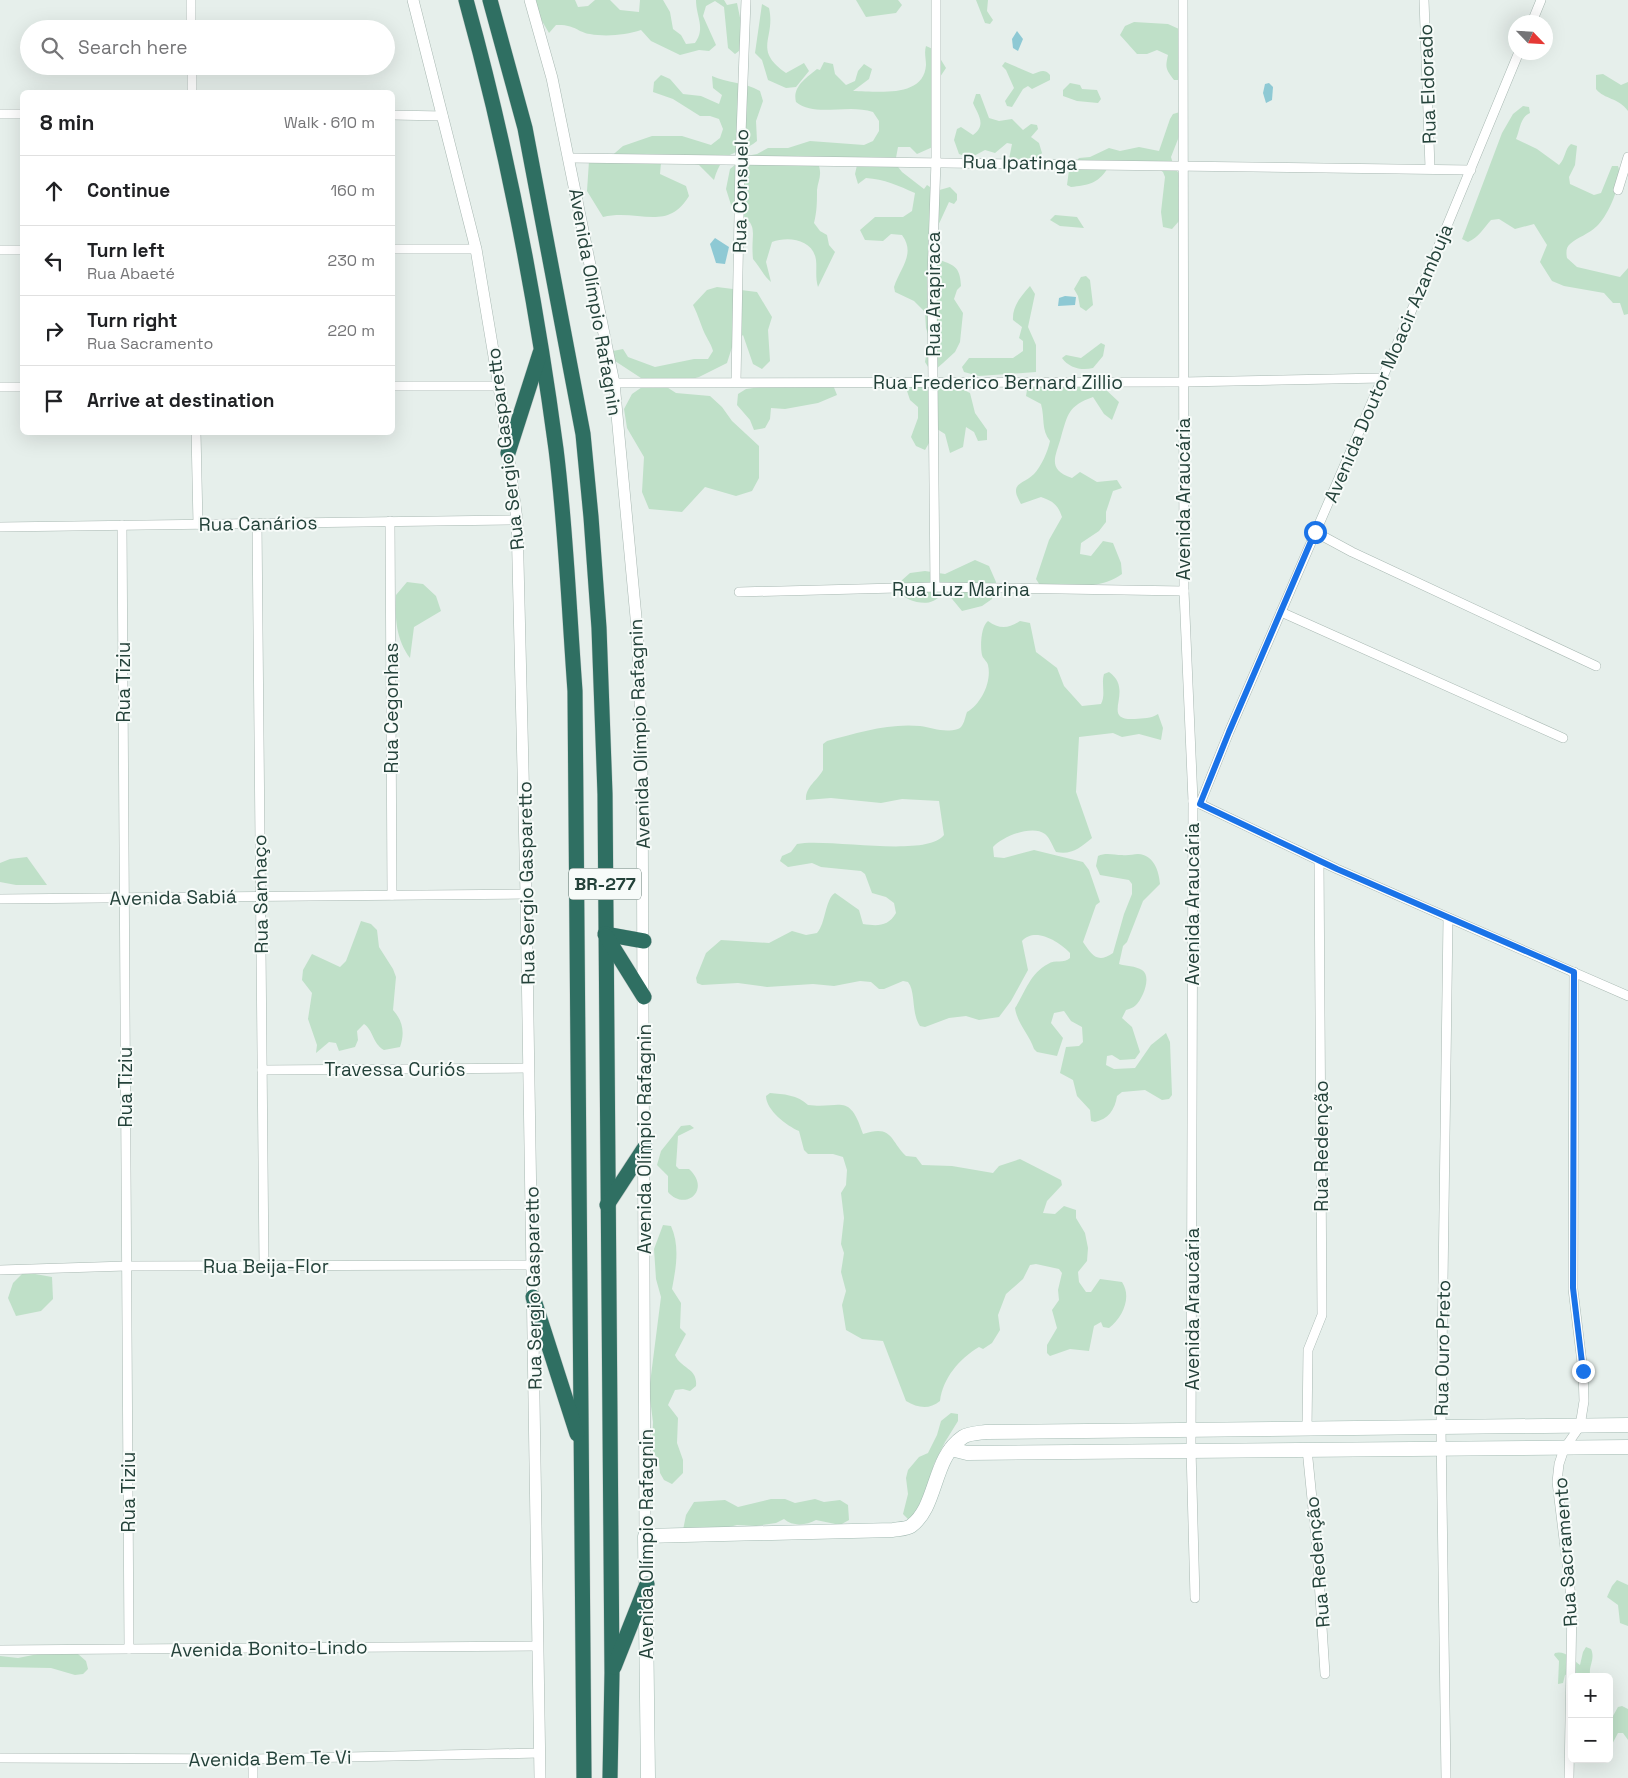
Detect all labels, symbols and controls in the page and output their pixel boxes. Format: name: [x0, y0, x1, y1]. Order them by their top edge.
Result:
north arrow: [1508, 15, 1553, 60]
search box: [20, 20, 395, 75]
street label: Rua Eldorado: [1413, 23, 1442, 145]
icon: search: [38, 34, 66, 62]
text: Search here: [78, 35, 188, 60]
text: 8 min: [40, 109, 94, 136]
text: Walk · 610 m: [284, 112, 375, 133]
street label: Rua Consuelo: [727, 129, 754, 253]
street label: Rua Ipatinga: [962, 149, 1078, 176]
icon: ahead: [40, 177, 68, 205]
text: Continue: [87, 178, 170, 203]
text: 160 m: [330, 180, 375, 201]
street label: Avenida Olímpio Rafagnin: [563, 187, 628, 418]
street label: Avenida Doutor Moacir Azambuja: [1318, 220, 1459, 506]
street label: Rua Arapiraca: [921, 231, 946, 357]
text: Turn left: [87, 238, 165, 263]
icon: left: [40, 247, 68, 275]
text: 230 m: [328, 250, 375, 271]
text: Rua Abaeté: [87, 263, 175, 284]
text: Turn right: [87, 308, 177, 333]
icon: right: [40, 317, 68, 345]
text: 220 m: [328, 320, 375, 341]
text: Rua Sacramento: [87, 333, 213, 354]
street label: Rua Sergio Gasparetto: [481, 346, 530, 552]
street label: Rua Frederico Bernard Zillio: [873, 370, 1123, 395]
icon: arrive: [40, 387, 68, 415]
text: Arrive at destination: [87, 388, 275, 413]
street label: Avenida Araucária: [1171, 417, 1196, 580]
street label: Rua Canários: [198, 510, 318, 537]
route start: [1304, 521, 1327, 544]
street label: Rua Luz Marina: [892, 577, 1030, 602]
street label: Avenida Olímpio Rafagnin: [623, 618, 656, 850]
street label: Rua Tiziu: [111, 642, 136, 722]
street label: Rua Cegonhas: [379, 643, 404, 773]
street label: Rua Sergio Gasparetto: [512, 781, 541, 985]
street label: Avenida Araucária: [1180, 822, 1205, 985]
street label: Rua Sanhaço: [247, 834, 274, 954]
road number: BR-277: [569, 869, 641, 900]
street label: Avenida Sabiá: [109, 884, 237, 911]
street label: Avenida Olímpio Rafagnin: [632, 1024, 657, 1254]
street label: Rua Tiziu: [113, 1047, 138, 1127]
street label: Travessa Curiós: [324, 1057, 466, 1082]
street label: Rua Redenção: [1309, 1080, 1334, 1212]
street label: Rua Sergio Gasparetto: [519, 1186, 548, 1390]
street label: Avenida Araucária: [1180, 1227, 1205, 1390]
street label: Rua Beija-Flor: [203, 1254, 329, 1279]
street label: Rua Ouro Preto: [1429, 1280, 1456, 1416]
route end: [1572, 1360, 1595, 1383]
street label: Avenida Olímpio Rafagnin: [634, 1429, 659, 1659]
street label: Rua Tiziu: [116, 1452, 141, 1532]
street label: Rua Sacramento: [1548, 1476, 1583, 1628]
street label: Rua Redenção: [1299, 1495, 1336, 1629]
street label: Avenida Bonito-Lindo: [170, 1634, 368, 1663]
map controls: [1568, 1673, 1613, 1763]
button: +: [1568, 1673, 1613, 1718]
button: −: [1568, 1718, 1613, 1763]
street label: Avenida Bem Te Vi: [188, 1745, 352, 1772]

